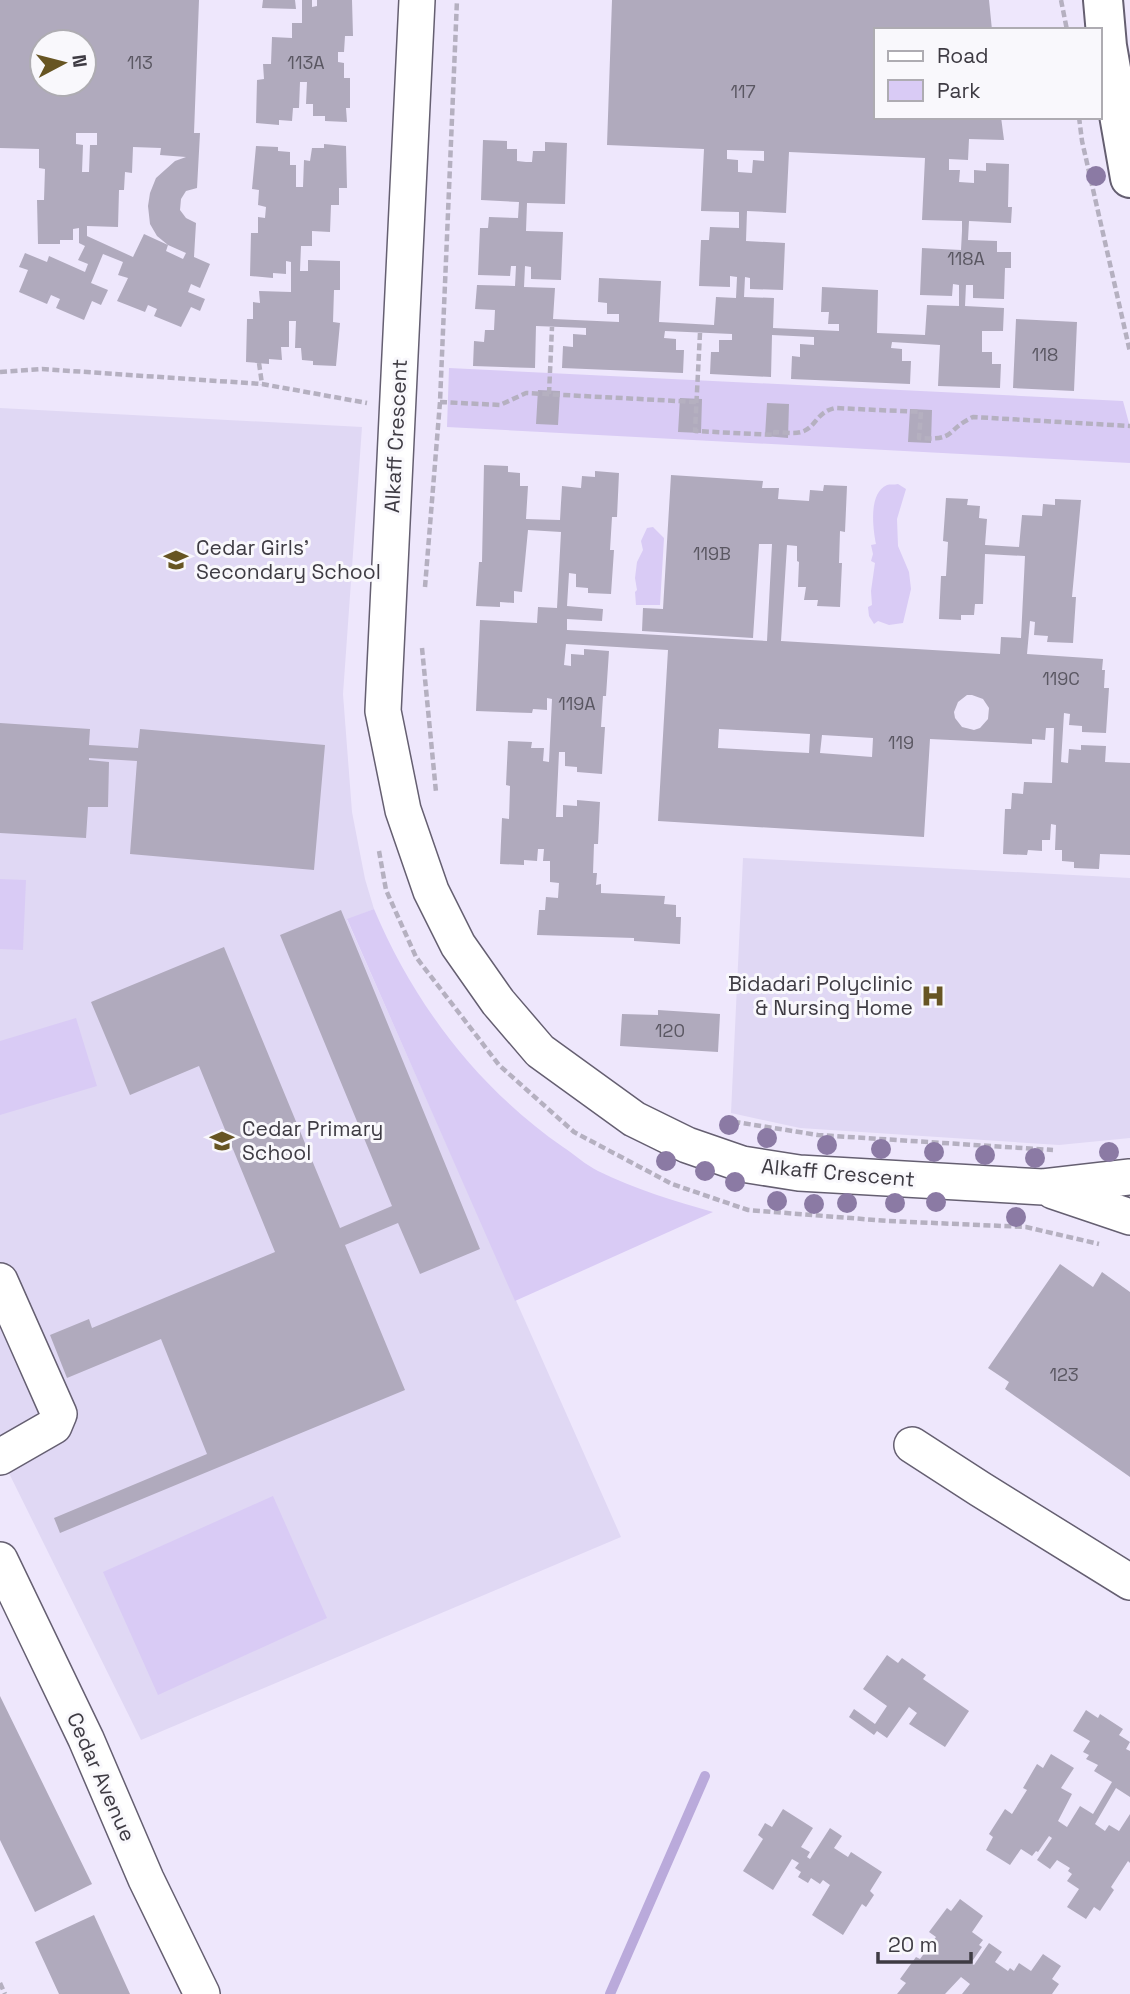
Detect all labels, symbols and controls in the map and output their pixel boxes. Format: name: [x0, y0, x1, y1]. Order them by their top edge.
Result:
north arrow: [28, 28, 98, 98]
legend: [874, 28, 1102, 119]
text: Road: [937, 42, 989, 69]
house number: 113: [127, 51, 153, 74]
house number: 113A: [287, 51, 325, 74]
text: N: [66, 53, 93, 69]
text: Park: [937, 77, 981, 104]
house number: 117: [730, 80, 756, 103]
house number: 118A: [947, 247, 985, 270]
house number: 118: [1032, 343, 1058, 366]
street label: Alkaff Crescent: [378, 358, 413, 514]
place label: Cedar Girls' Secondary School: [196, 534, 381, 585]
house number: 119B: [693, 542, 731, 565]
school or university icon: Cedar Girls' Secondary School: [162, 546, 190, 574]
house number: 119C: [1042, 667, 1080, 690]
house number: 119A: [558, 692, 596, 715]
house number: 119: [888, 731, 914, 754]
place label: Bidadari Polyclinic & Nursing Home: [728, 970, 913, 1021]
hospital icon: Bidadari Polyclinic & Nursing Home: [919, 982, 947, 1010]
house number: 120: [655, 1019, 685, 1042]
place label: Cedar Primary School: [242, 1115, 383, 1166]
school or university icon: Cedar Primary School: [208, 1127, 236, 1155]
street label: Alkaff Crescent: [760, 1152, 916, 1193]
house number: 123: [1049, 1363, 1079, 1386]
street label: Cedar Avenue: [61, 1708, 142, 1846]
scale bar: [878, 1920, 971, 1964]
text: 20 m: [888, 1931, 938, 1958]

